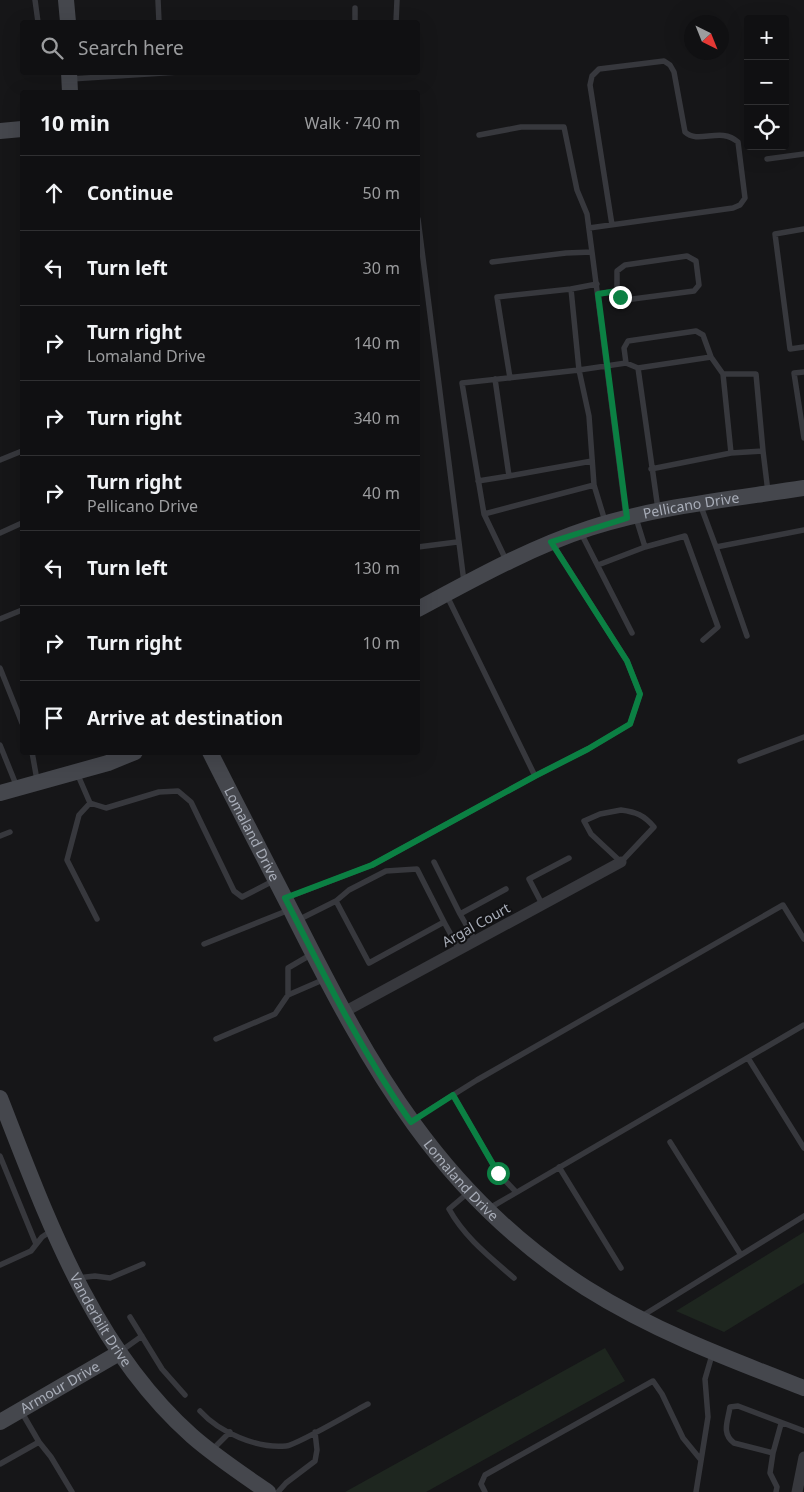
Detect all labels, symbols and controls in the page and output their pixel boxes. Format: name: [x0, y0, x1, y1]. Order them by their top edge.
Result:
north arrow: [684, 15, 729, 60]
map controls: [744, 15, 789, 150]
button: +: [744, 15, 789, 60]
search box: [20, 20, 420, 75]
icon: search: [38, 34, 66, 62]
text: Search here: [78, 35, 184, 61]
button: −: [744, 60, 789, 105]
button: locate: [744, 105, 789, 150]
text: 10 min: [40, 109, 110, 137]
text: Walk · 740 m: [305, 112, 400, 134]
icon: ahead: [40, 179, 68, 207]
text: Continue: [87, 180, 173, 206]
text: 50 m: [363, 182, 400, 204]
icon: left: [40, 254, 68, 282]
text: Turn left: [87, 255, 168, 281]
text: 30 m: [363, 257, 400, 279]
route end: [609, 286, 632, 309]
text: Turn right: [87, 319, 182, 345]
icon: right: [40, 329, 68, 357]
text: 140 m: [353, 332, 400, 354]
text: Lomaland Drive: [87, 345, 206, 367]
icon: right: [40, 404, 68, 432]
text: Turn right: [87, 405, 182, 431]
text: 340 m: [353, 407, 400, 429]
text: Turn right: [87, 469, 182, 495]
icon: right: [40, 479, 68, 507]
text: 40 m: [363, 482, 400, 504]
street label: Pellicano Drive: [641, 487, 740, 523]
text: Pellicano Drive: [87, 495, 198, 517]
icon: left: [40, 554, 68, 582]
text: Turn left: [87, 555, 168, 581]
text: 130 m: [353, 557, 400, 579]
icon: right: [40, 629, 68, 657]
text: Turn right: [87, 630, 182, 656]
text: 10 m: [363, 632, 400, 654]
icon: arrive: [40, 704, 68, 732]
text: Arrive at destination: [87, 705, 283, 731]
street label: Lomaland Drive: [220, 783, 285, 884]
street label: Argal Court: [438, 898, 513, 951]
street label: Lomaland Drive: [420, 1135, 503, 1225]
route start: [487, 1162, 510, 1185]
street label: Vanderbilt Drive: [66, 1269, 136, 1370]
street label: Armour Drive: [16, 1356, 103, 1418]

